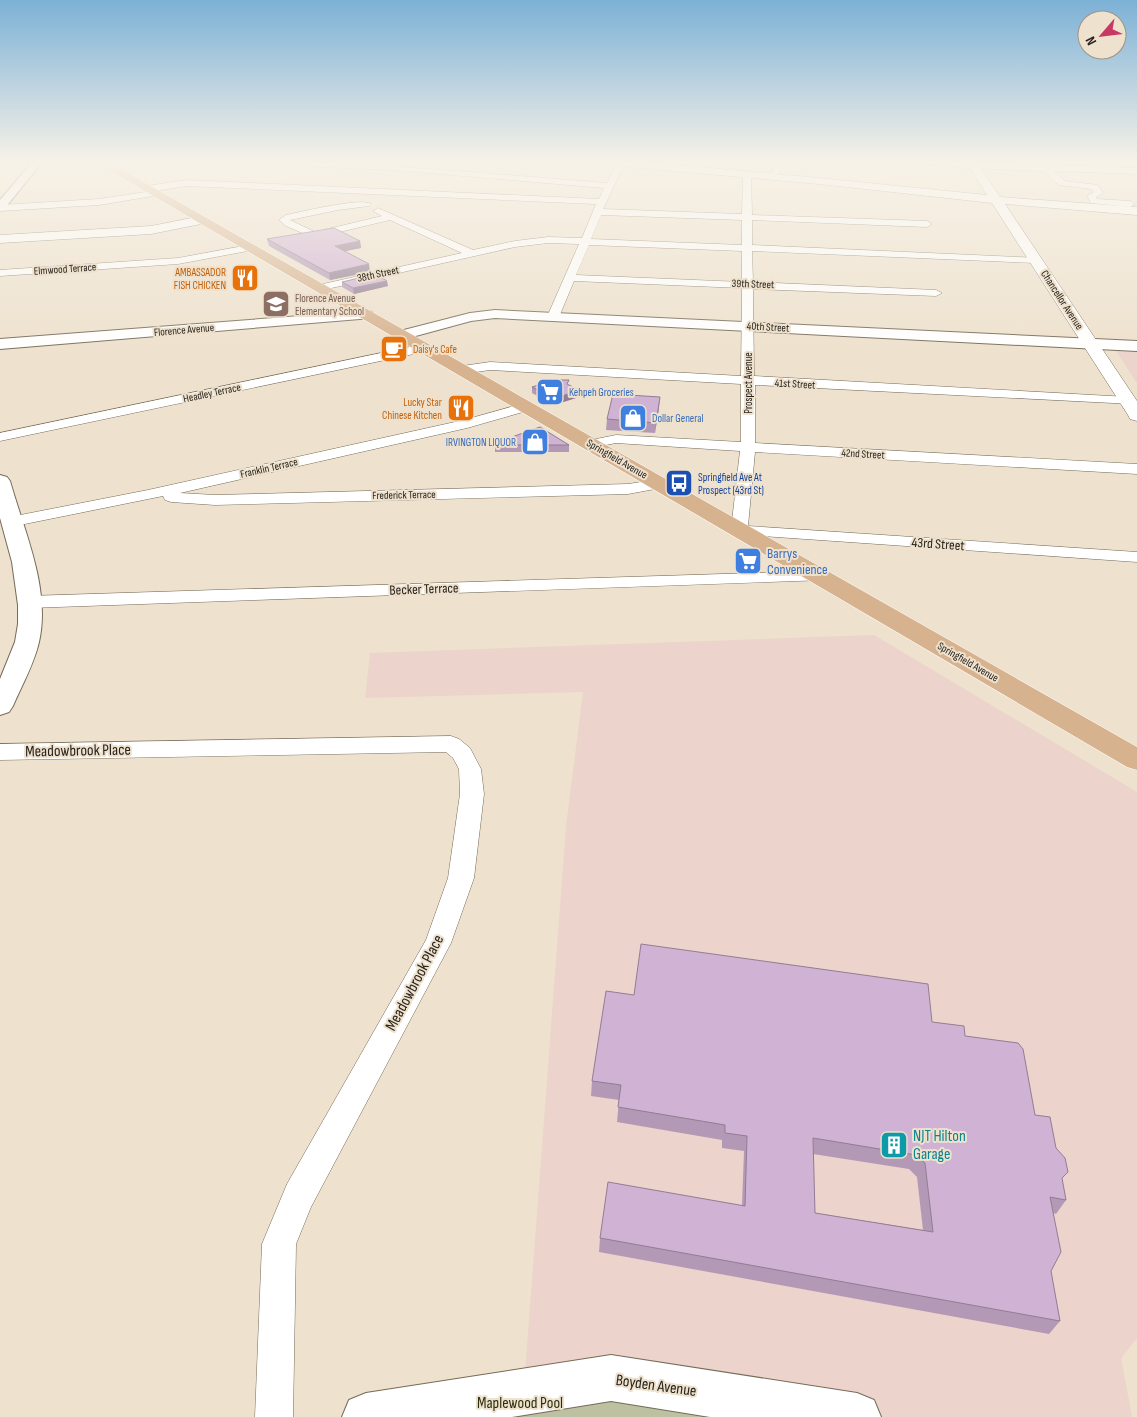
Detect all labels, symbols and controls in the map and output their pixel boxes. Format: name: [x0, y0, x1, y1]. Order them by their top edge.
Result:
north arrow: [1077, 10, 1127, 60]
text: N: [1082, 34, 1100, 48]
street label: Elmwood Terrace: [33, 260, 97, 278]
restaurant icon: AMBASSADOR FISH CHICKEN: [230, 263, 260, 293]
street label: 38th Street: [356, 263, 401, 285]
place label: AMBASSADOR FISH CHICKEN: [174, 266, 226, 292]
street label: Chancellor Avenue: [1038, 268, 1086, 332]
street label: 39th Street: [731, 277, 775, 291]
school or university icon: Florence Avenue Elementary School: [261, 289, 291, 319]
place label: Florence Avenue Elementary School: [295, 292, 364, 318]
street label: 40th Street: [746, 319, 790, 335]
street label: Florence Avenue: [153, 321, 215, 339]
cafe icon: Daisy's Cafe: [379, 334, 409, 364]
place label: Daisy's Cafe: [413, 343, 457, 356]
street label: Prospect Avenue: [742, 352, 755, 414]
street label: 41st Street: [774, 376, 816, 392]
supermarket icon: Kehpeh Groceries: [535, 377, 565, 407]
street label: Headley Terrace: [182, 381, 242, 405]
place label: Kehpeh Groceries: [569, 386, 634, 399]
restaurant icon: Lucky Star Chinese Kitchen: [446, 393, 476, 423]
place label: Lucky Star Chinese Kitchen: [382, 396, 442, 422]
shop icon: Dollar General: [618, 403, 648, 433]
place label: Dollar General: [652, 412, 704, 425]
shop icon: IRVINGTON LIQUOR: [520, 427, 550, 457]
place label: IRVINGTON LIQUOR: [446, 436, 516, 449]
street label: Springfield Avenue: [584, 436, 650, 482]
street label: 42nd Street: [841, 446, 886, 462]
street label: Franklin Terrace: [239, 455, 299, 481]
bus stop icon: Springfield Ave At Prospect (43rd St): [664, 468, 694, 498]
place label: Springfield Ave At Prospect (43rd St): [698, 471, 764, 497]
street label: Frederick Terrace: [372, 488, 436, 502]
street label: 43rd Street: [911, 534, 965, 554]
place label: Barrys Convenience: [767, 545, 828, 578]
supermarket icon: Barrys Convenience: [733, 546, 763, 576]
street label: Becker Terrace: [389, 579, 459, 599]
street label: Springfield Avenue: [935, 639, 1001, 685]
street label: Meadowbrook Place: [25, 741, 131, 761]
street label: Meadowbrook Place: [382, 932, 448, 1034]
place label: NJT Hilton Garage: [913, 1127, 966, 1164]
building icon: NJT Hilton Garage: [879, 1130, 909, 1160]
street label: Boyden Avenue: [614, 1371, 698, 1401]
park label: Maplewood Pool: [477, 1394, 563, 1413]

